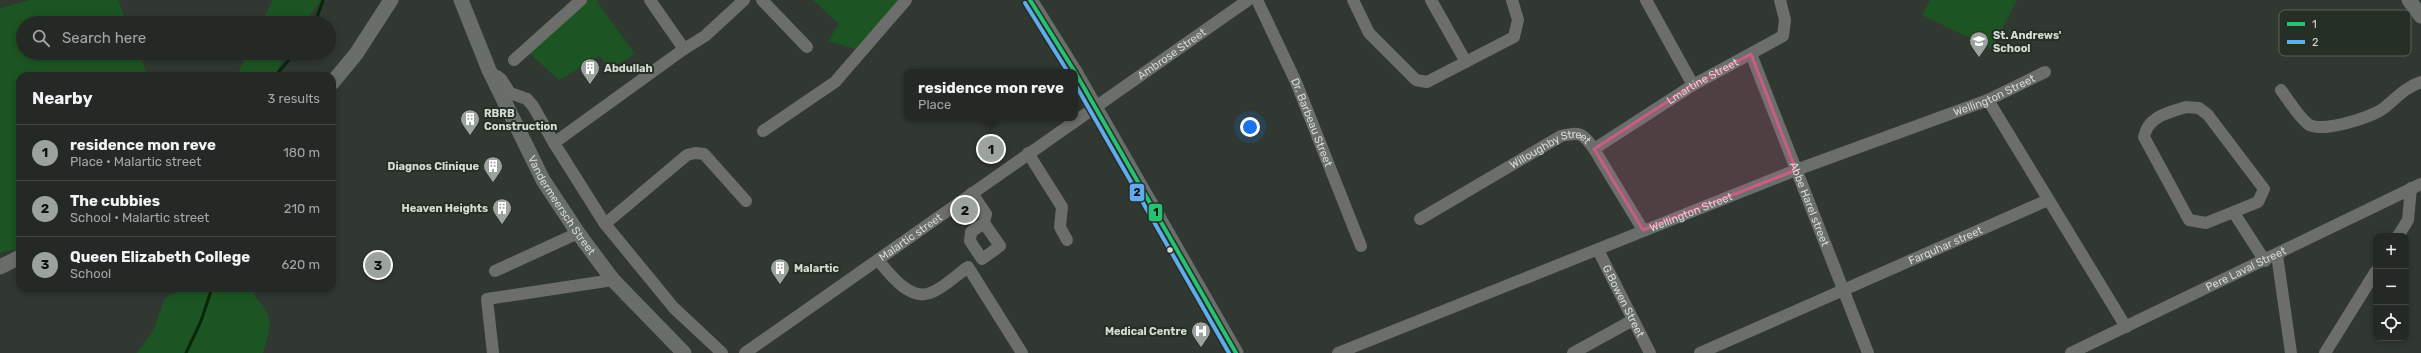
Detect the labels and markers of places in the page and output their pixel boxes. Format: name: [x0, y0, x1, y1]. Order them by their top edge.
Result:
place label: St. Andrews' School: [1993, 29, 2062, 55]
school or university icon: St. Andrews' School: [1968, 30, 1990, 58]
building icon: Abdullah: [579, 57, 601, 85]
place label: Abdullah: [604, 62, 653, 75]
place label: RBRB Construction: [484, 107, 557, 133]
building icon: RBRB Construction: [459, 108, 481, 136]
pin: 1: [978, 134, 1004, 164]
building icon: Diagnos Clinique: [482, 155, 504, 183]
place label: Diagnos Clinique: [388, 160, 479, 173]
pin: 2: [952, 195, 978, 225]
building icon: Heaven Heights: [491, 197, 513, 225]
place label: Heaven Heights: [402, 202, 488, 215]
unlabelled marker: [1165, 245, 1175, 255]
pin: 3: [365, 250, 391, 280]
building icon: Malartic: [769, 257, 791, 285]
place label: Malartic: [794, 262, 840, 275]
hospital icon: Medical Centre: [1190, 320, 1212, 348]
place label: Medical Centre: [1105, 325, 1187, 338]

